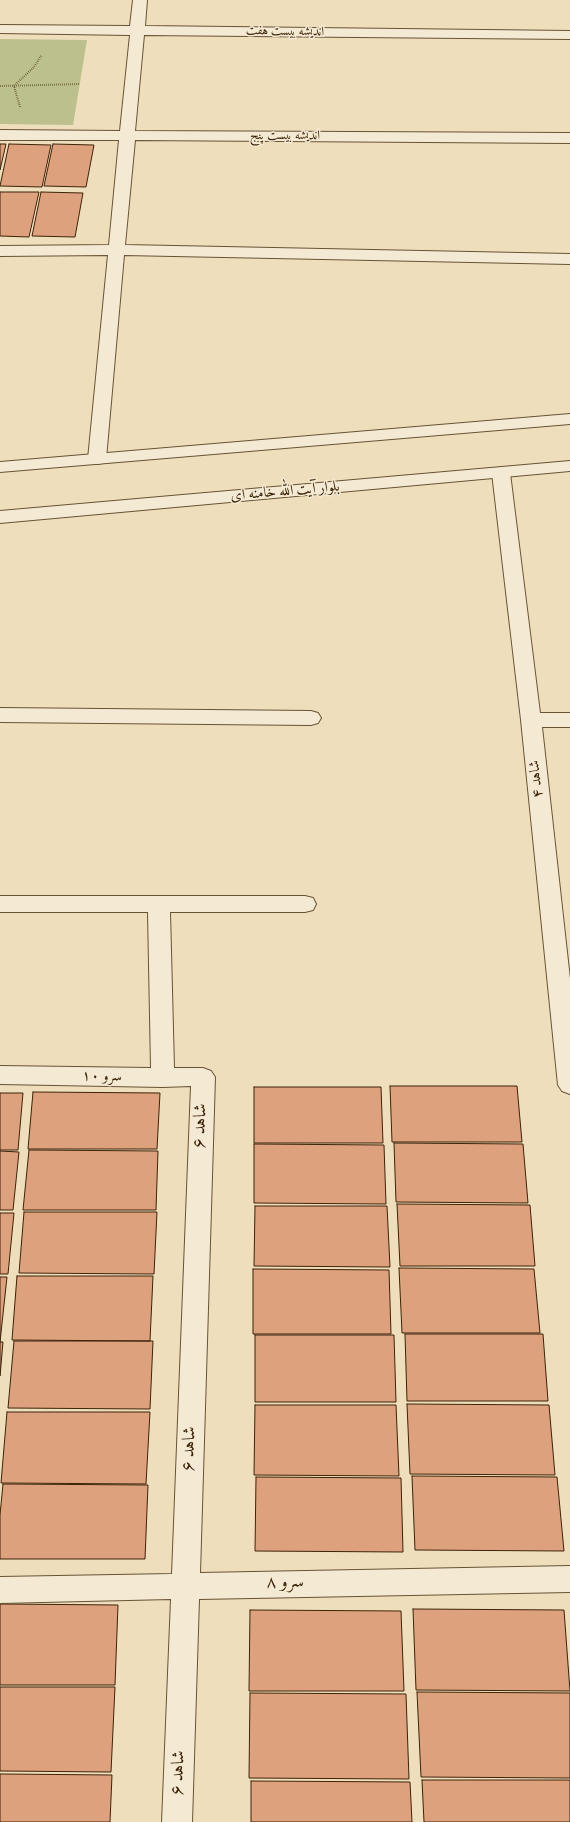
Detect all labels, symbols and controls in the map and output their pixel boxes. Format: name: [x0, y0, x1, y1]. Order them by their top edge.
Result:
street label: اندیشه بیست هفت: [246, 24, 324, 40]
street label: اندیشه بیست پنج: [250, 128, 320, 144]
street label: بلوار آیت الله خامنه ای: [230, 478, 340, 506]
street label: شاهد ۴: [526, 759, 548, 799]
street label: سرو ۱۰: [82, 1068, 122, 1086]
street label: شاهد ۶: [189, 1103, 213, 1149]
street label: شاهد ۶: [178, 1426, 202, 1472]
street label: سرو ۸: [266, 1572, 304, 1594]
street label: شاهد ۶: [167, 1750, 191, 1796]

